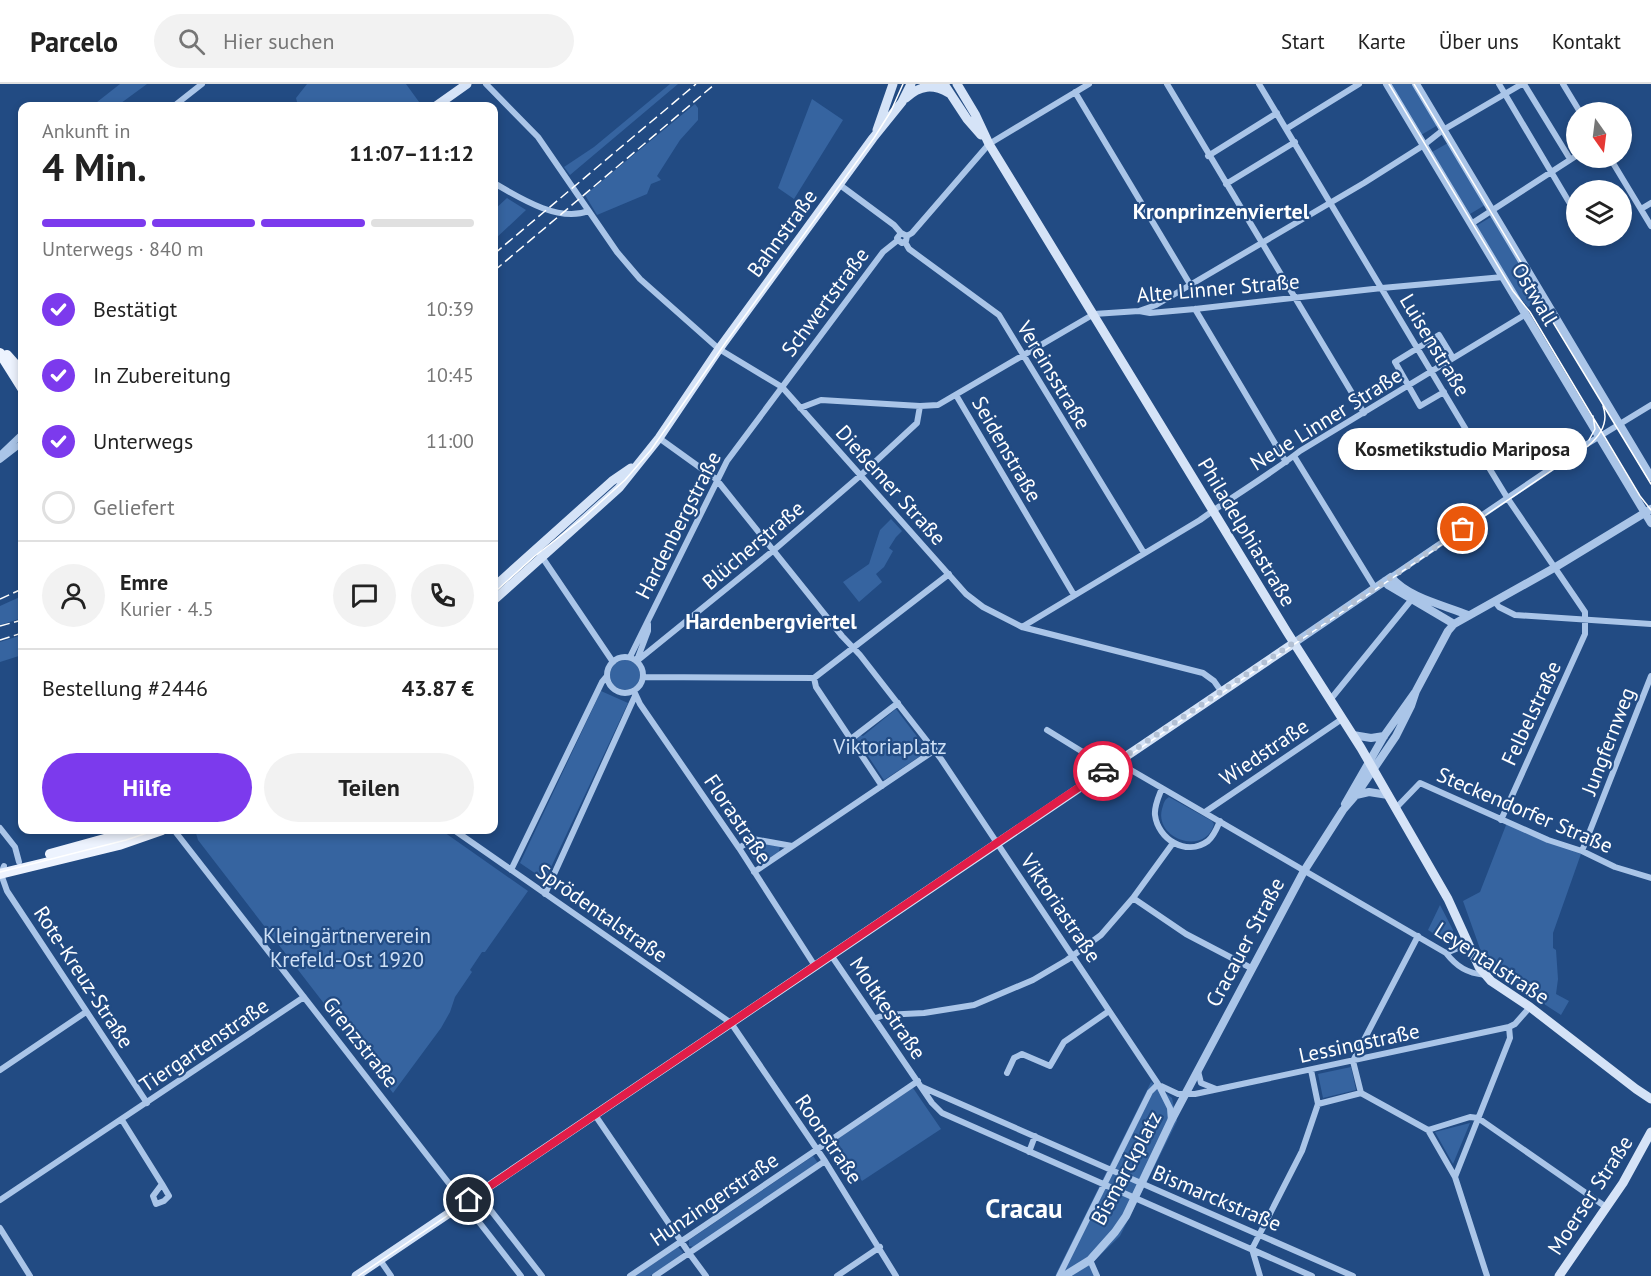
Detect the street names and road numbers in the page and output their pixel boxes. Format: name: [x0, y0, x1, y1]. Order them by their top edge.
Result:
street label: Bahnstraße: [741, 184, 823, 282]
street label: Schwertstraße: [775, 242, 875, 362]
street label: Ostwall: [1506, 258, 1564, 330]
street label: Alte Linner Straße: [1135, 267, 1301, 309]
street label: Luisenstraße: [1394, 289, 1476, 401]
street label: Vereinsstraße: [1011, 315, 1097, 434]
street label: Neue Linner Straße: [1245, 361, 1407, 477]
street label: Seidenstraße: [966, 391, 1048, 507]
street label: Dießemer Straße: [830, 419, 952, 551]
street label: Hardenbergstraße: [629, 447, 727, 603]
street label: Philadelphiastraße: [1192, 453, 1302, 611]
street label: Blücherstraße: [696, 494, 810, 596]
street label: Felbelstraße: [1495, 656, 1567, 770]
street label: Jungfernweg: [1575, 683, 1641, 799]
street label: Wiedstraße: [1214, 712, 1314, 792]
street label: Steckendorfer Straße: [1433, 761, 1617, 859]
street label: Florastraße: [698, 769, 778, 869]
street label: Viktoriastraße: [1014, 848, 1107, 968]
street label: Sprödentalstraße: [531, 858, 673, 968]
street label: Cracauer Straße: [1200, 873, 1290, 1011]
street label: Rote-Kreuz-Straße: [28, 901, 140, 1053]
street label: Leyentalstraße: [1429, 916, 1555, 1010]
street label: Moltkestraße: [844, 951, 932, 1065]
street label: Grenzstraße: [317, 991, 405, 1093]
street label: Tiergartenstraße: [134, 992, 274, 1098]
street label: Lessingstraße: [1296, 1017, 1422, 1069]
street label: Roonstraße: [789, 1089, 869, 1189]
street label: Bismarckplatz: [1085, 1106, 1167, 1230]
street label: Moerser Straße: [1541, 1130, 1639, 1260]
street label: Hunzingerstraße: [645, 1146, 783, 1252]
street label: Bismarckstraße: [1148, 1159, 1286, 1237]

